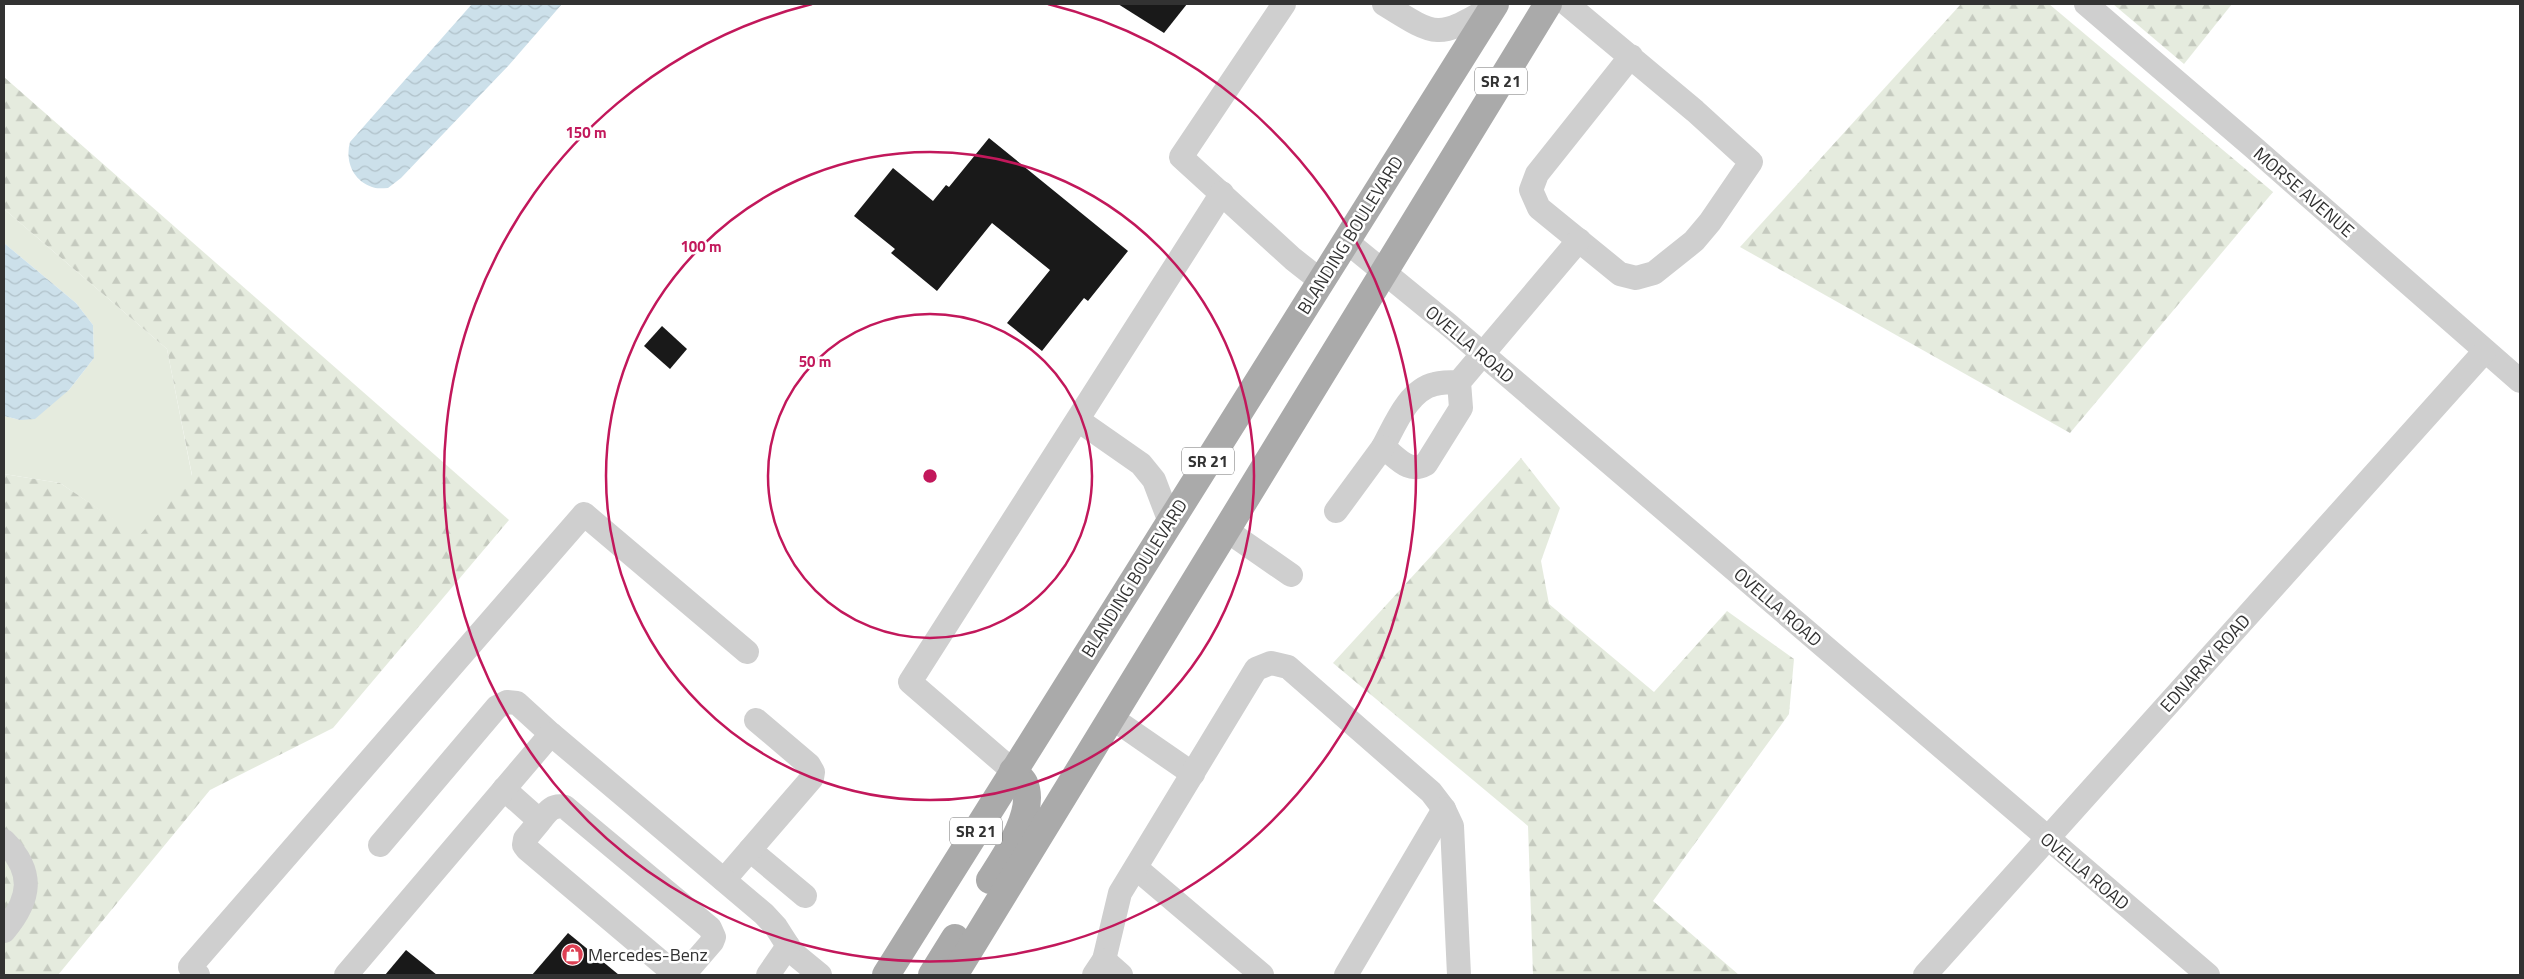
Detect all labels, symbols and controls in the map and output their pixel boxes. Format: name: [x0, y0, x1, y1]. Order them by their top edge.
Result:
road number: SR 21: [1475, 68, 1527, 94]
text: 150 m: [565, 121, 607, 144]
street label: MORSE AVENUE: [2248, 140, 2360, 244]
street label: BLANDING BOULEVARD: [1290, 151, 1410, 319]
text: 100 m: [680, 235, 722, 258]
street label: OVELLA ROAD: [1420, 299, 1520, 389]
text: 50 m: [799, 350, 831, 373]
road number: SR 21: [1182, 448, 1234, 474]
centre of rings: [921, 467, 939, 485]
street label: BLANDING BOULEVARD: [1074, 494, 1194, 662]
street label: OVELLA ROAD: [1728, 561, 1828, 653]
street label: EDNARAY ROAD: [2153, 608, 2257, 718]
road number: SR 21: [950, 818, 1002, 844]
street label: OVELLA ROAD: [2035, 826, 2135, 916]
place label: Mercedes-Benz: [588, 941, 708, 968]
shop icon: Mercedes-Benz: [560, 942, 584, 966]

